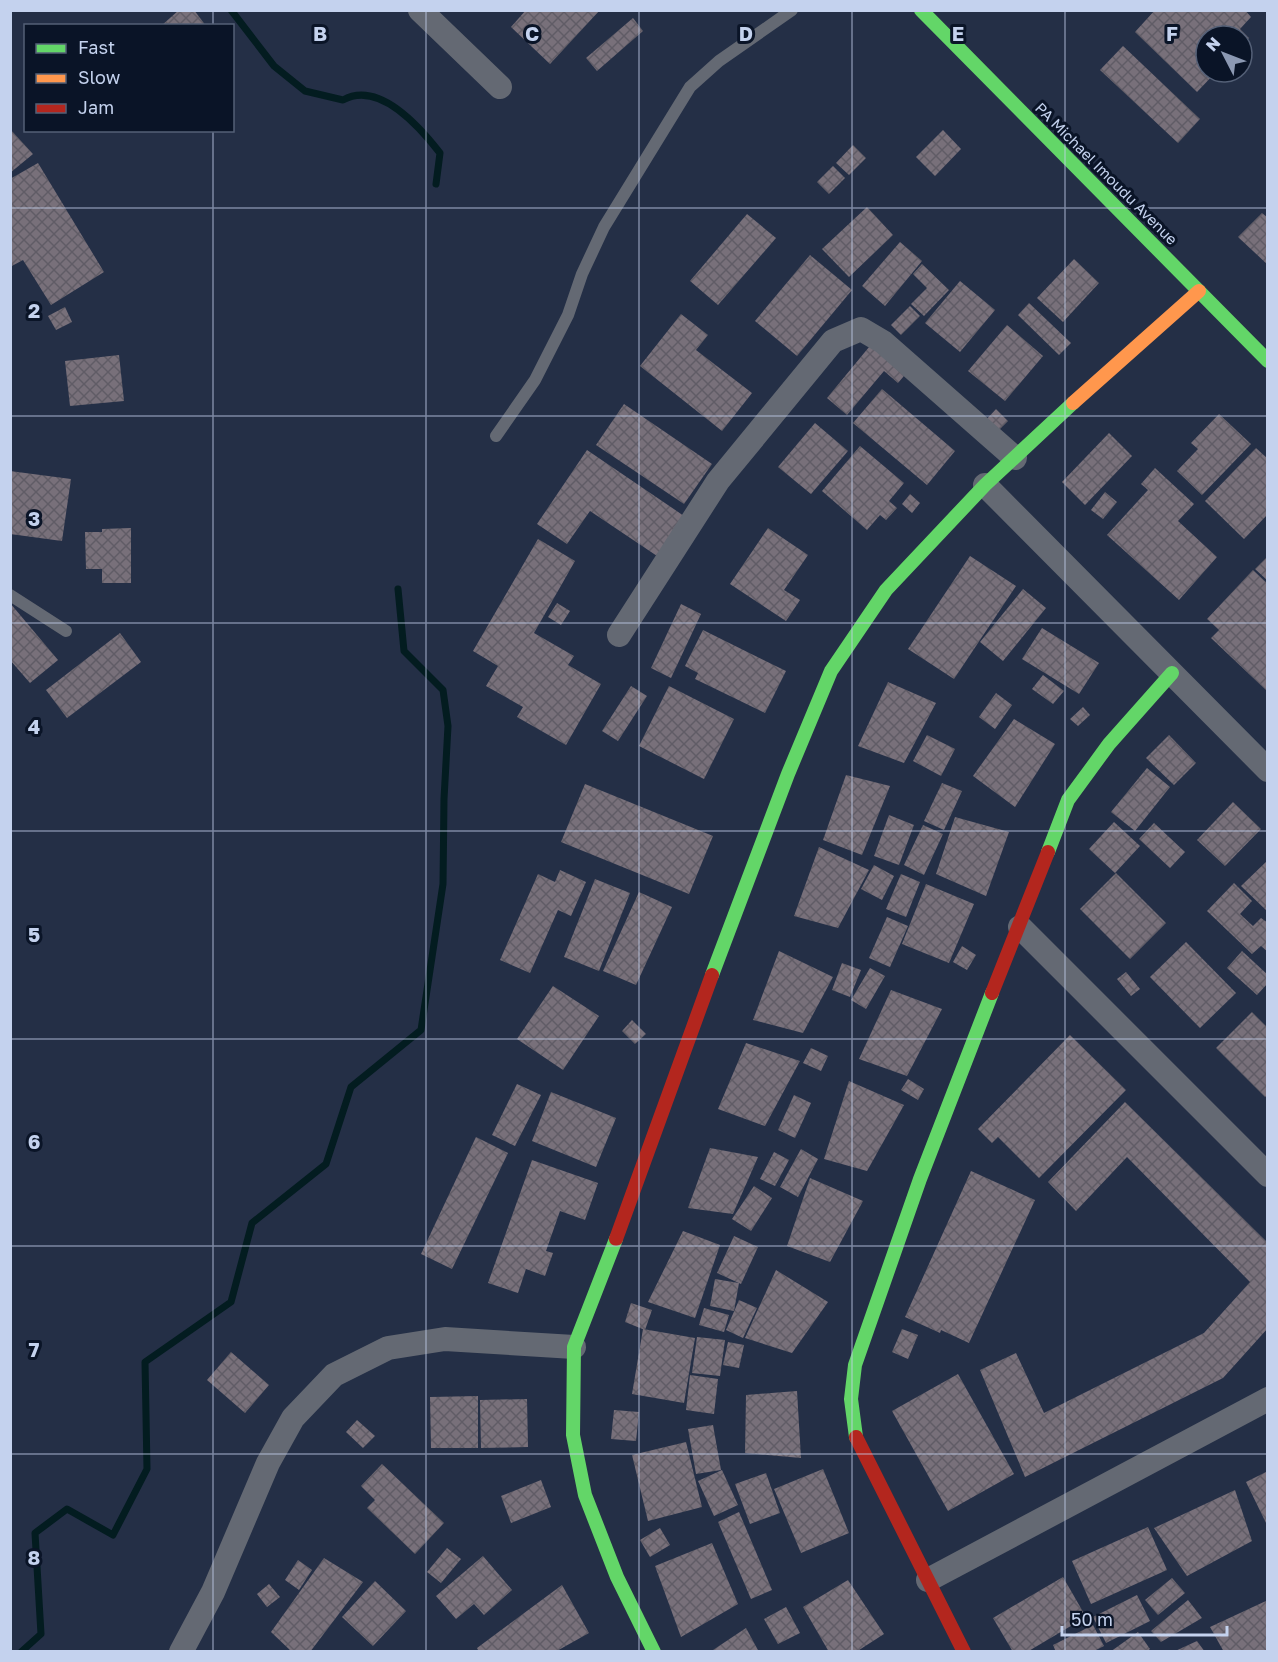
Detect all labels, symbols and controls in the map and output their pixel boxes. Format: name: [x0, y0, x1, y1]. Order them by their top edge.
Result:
text: B: [313, 21, 327, 45]
text: C: [525, 21, 539, 45]
text: D: [739, 21, 753, 45]
text: E: [952, 21, 964, 45]
text: F: [1166, 21, 1178, 45]
legend: [24, 24, 234, 132]
north arrow: [1194, 24, 1254, 84]
text: N: [1201, 33, 1224, 55]
text: Fast: [78, 36, 115, 58]
text: Slow: [78, 66, 121, 88]
text: Jam: [78, 96, 114, 118]
street label: PA Michael Imoudu Avenue: [1032, 98, 1182, 248]
text: 2: [28, 298, 40, 322]
text: 3: [28, 506, 40, 530]
text: 4: [28, 714, 40, 738]
text: 5: [28, 922, 40, 946]
text: 6: [28, 1129, 40, 1153]
text: 7: [29, 1337, 40, 1361]
text: 8: [28, 1545, 40, 1569]
scale bar: [1062, 1599, 1227, 1637]
text: 50 m: [1071, 1608, 1113, 1630]

